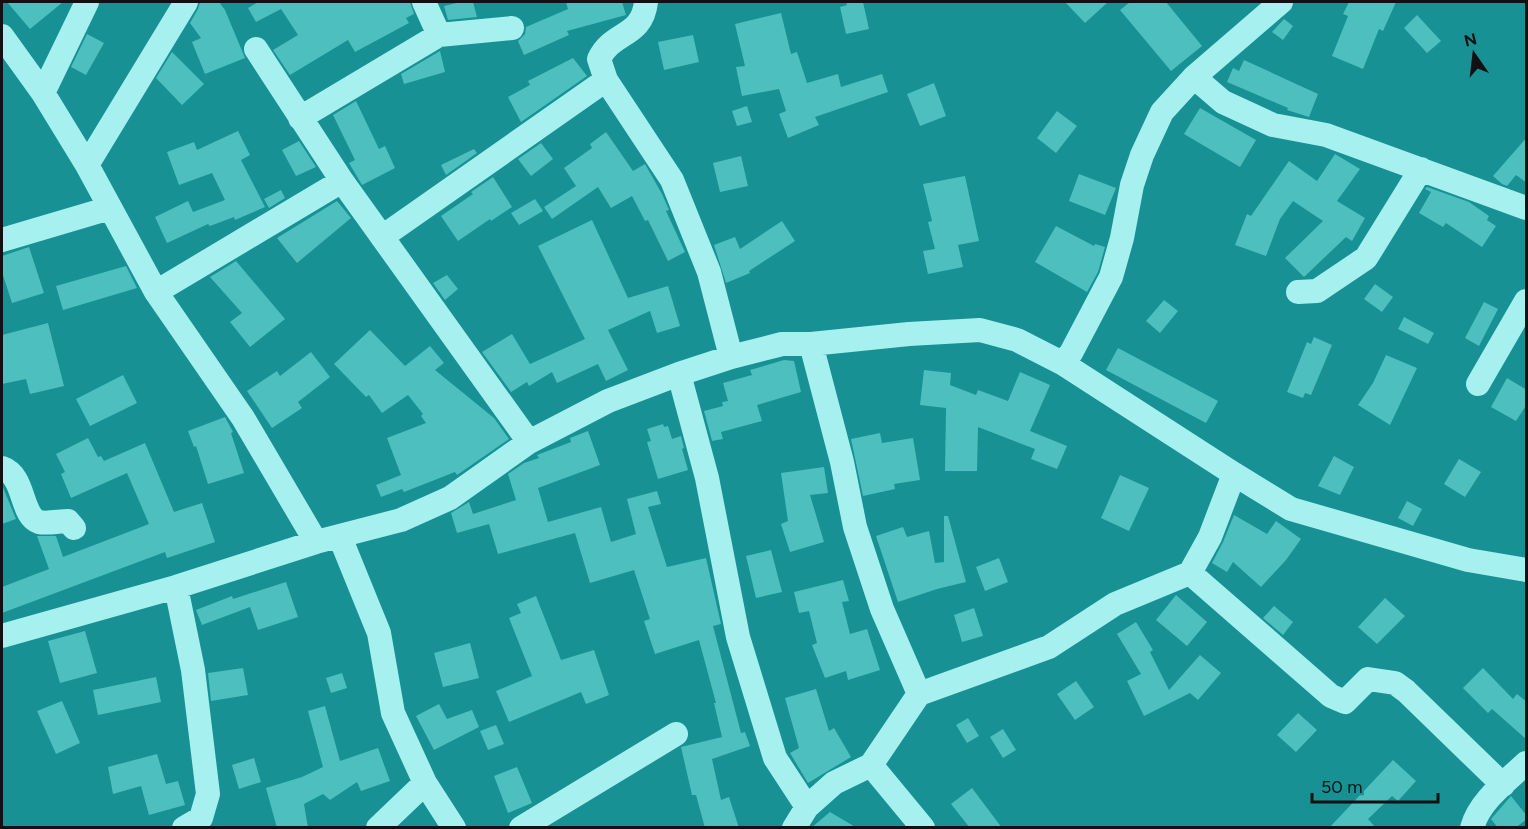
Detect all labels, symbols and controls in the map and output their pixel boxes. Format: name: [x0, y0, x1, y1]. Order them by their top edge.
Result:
north arrow: [1444, 24, 1504, 84]
text: N: [1462, 29, 1479, 51]
scale bar: [1312, 766, 1438, 804]
text: 50 m: [1321, 776, 1363, 798]

